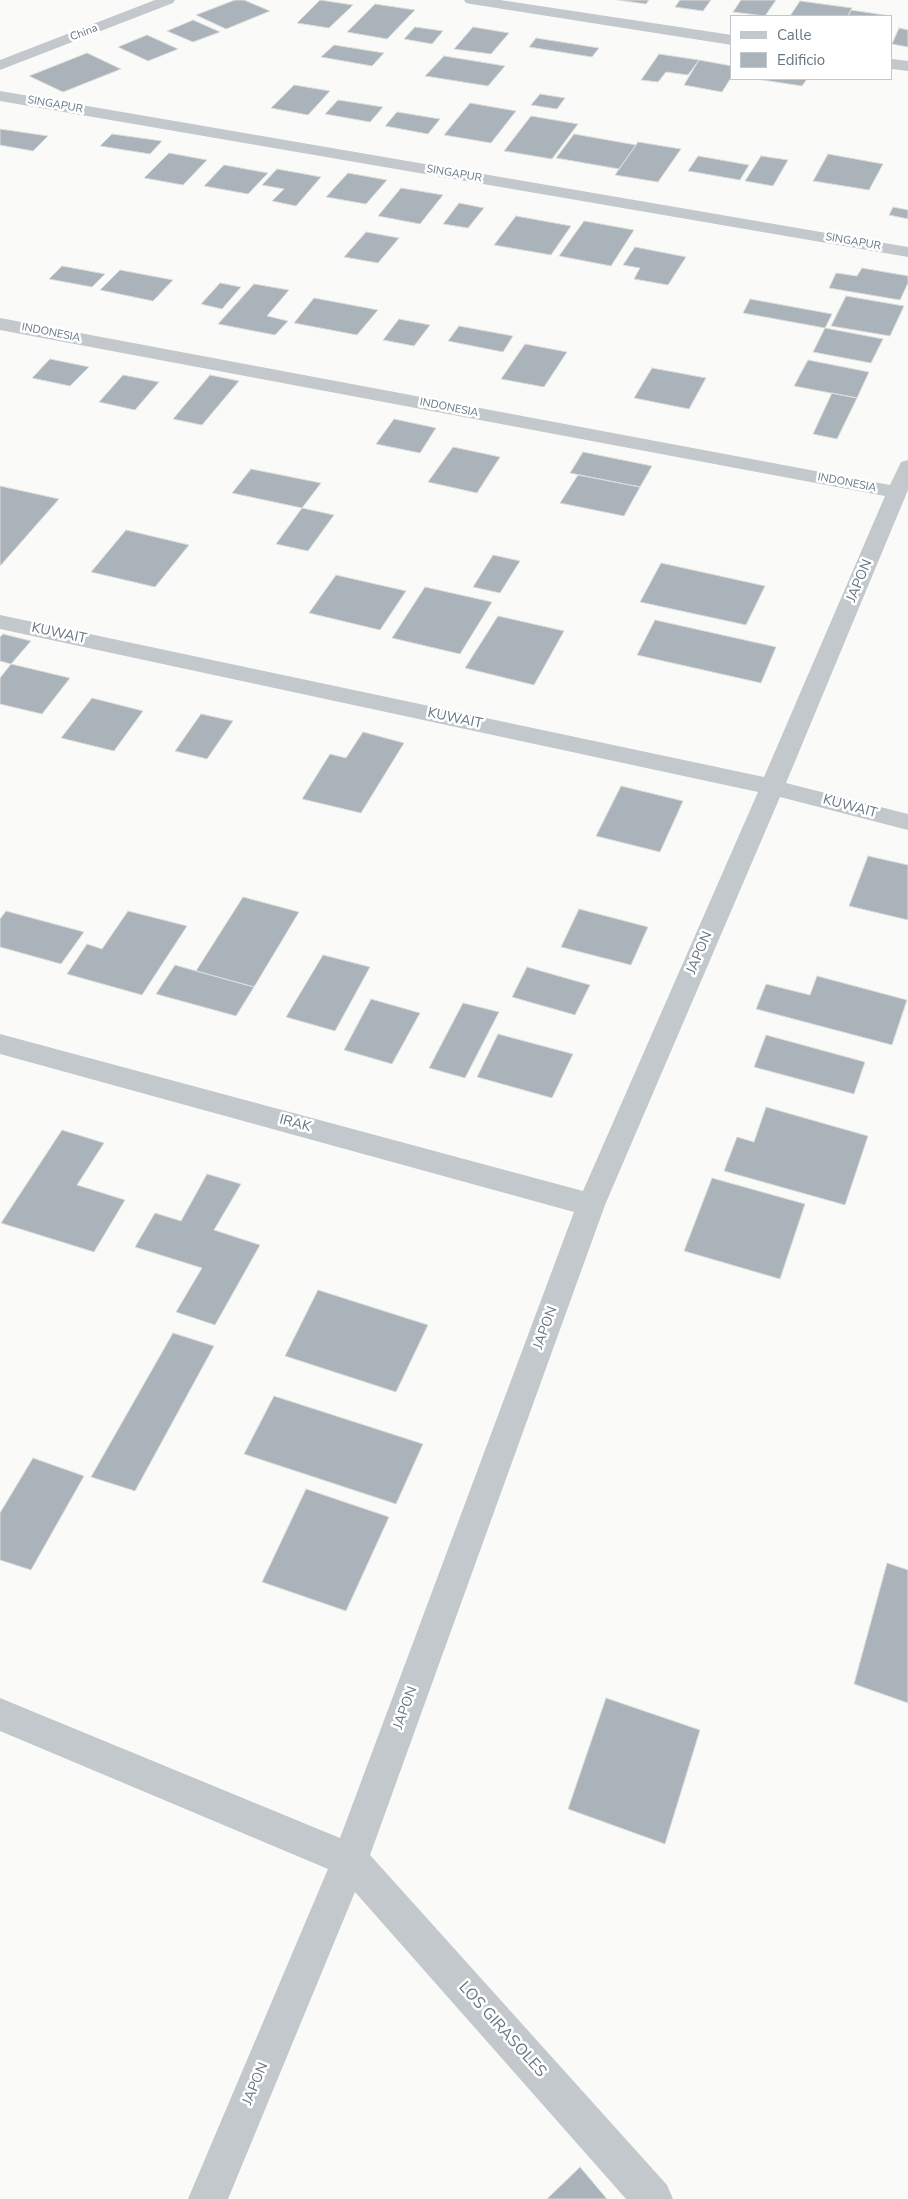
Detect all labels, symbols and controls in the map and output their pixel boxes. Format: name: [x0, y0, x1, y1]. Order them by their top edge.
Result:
legend: [730, 15, 893, 80]
street label: China: [68, 22, 100, 44]
text: Calle: [777, 25, 812, 45]
text: Edificio: [777, 50, 825, 70]
street label: SINGAPUR: [26, 94, 84, 116]
street label: SINGAPUR: [425, 163, 483, 185]
street label: SINGAPUR: [824, 231, 882, 253]
street label: INDONESIA: [20, 321, 82, 345]
street label: INDONESIA: [418, 396, 480, 420]
street label: INDONESIA: [816, 471, 878, 495]
street label: JAPON: [844, 557, 876, 605]
street label: KUWAIT: [30, 620, 88, 648]
street label: KUWAIT: [426, 705, 484, 733]
street label: KUWAIT: [821, 792, 879, 822]
street label: JAPON: [684, 929, 716, 977]
street label: IRAK: [277, 1112, 313, 1136]
street label: JAPON: [530, 1304, 562, 1352]
street label: JAPON: [390, 1684, 422, 1732]
street label: LOS GIRASOLES: [454, 1978, 550, 2082]
street label: JAPON: [240, 2060, 272, 2108]

